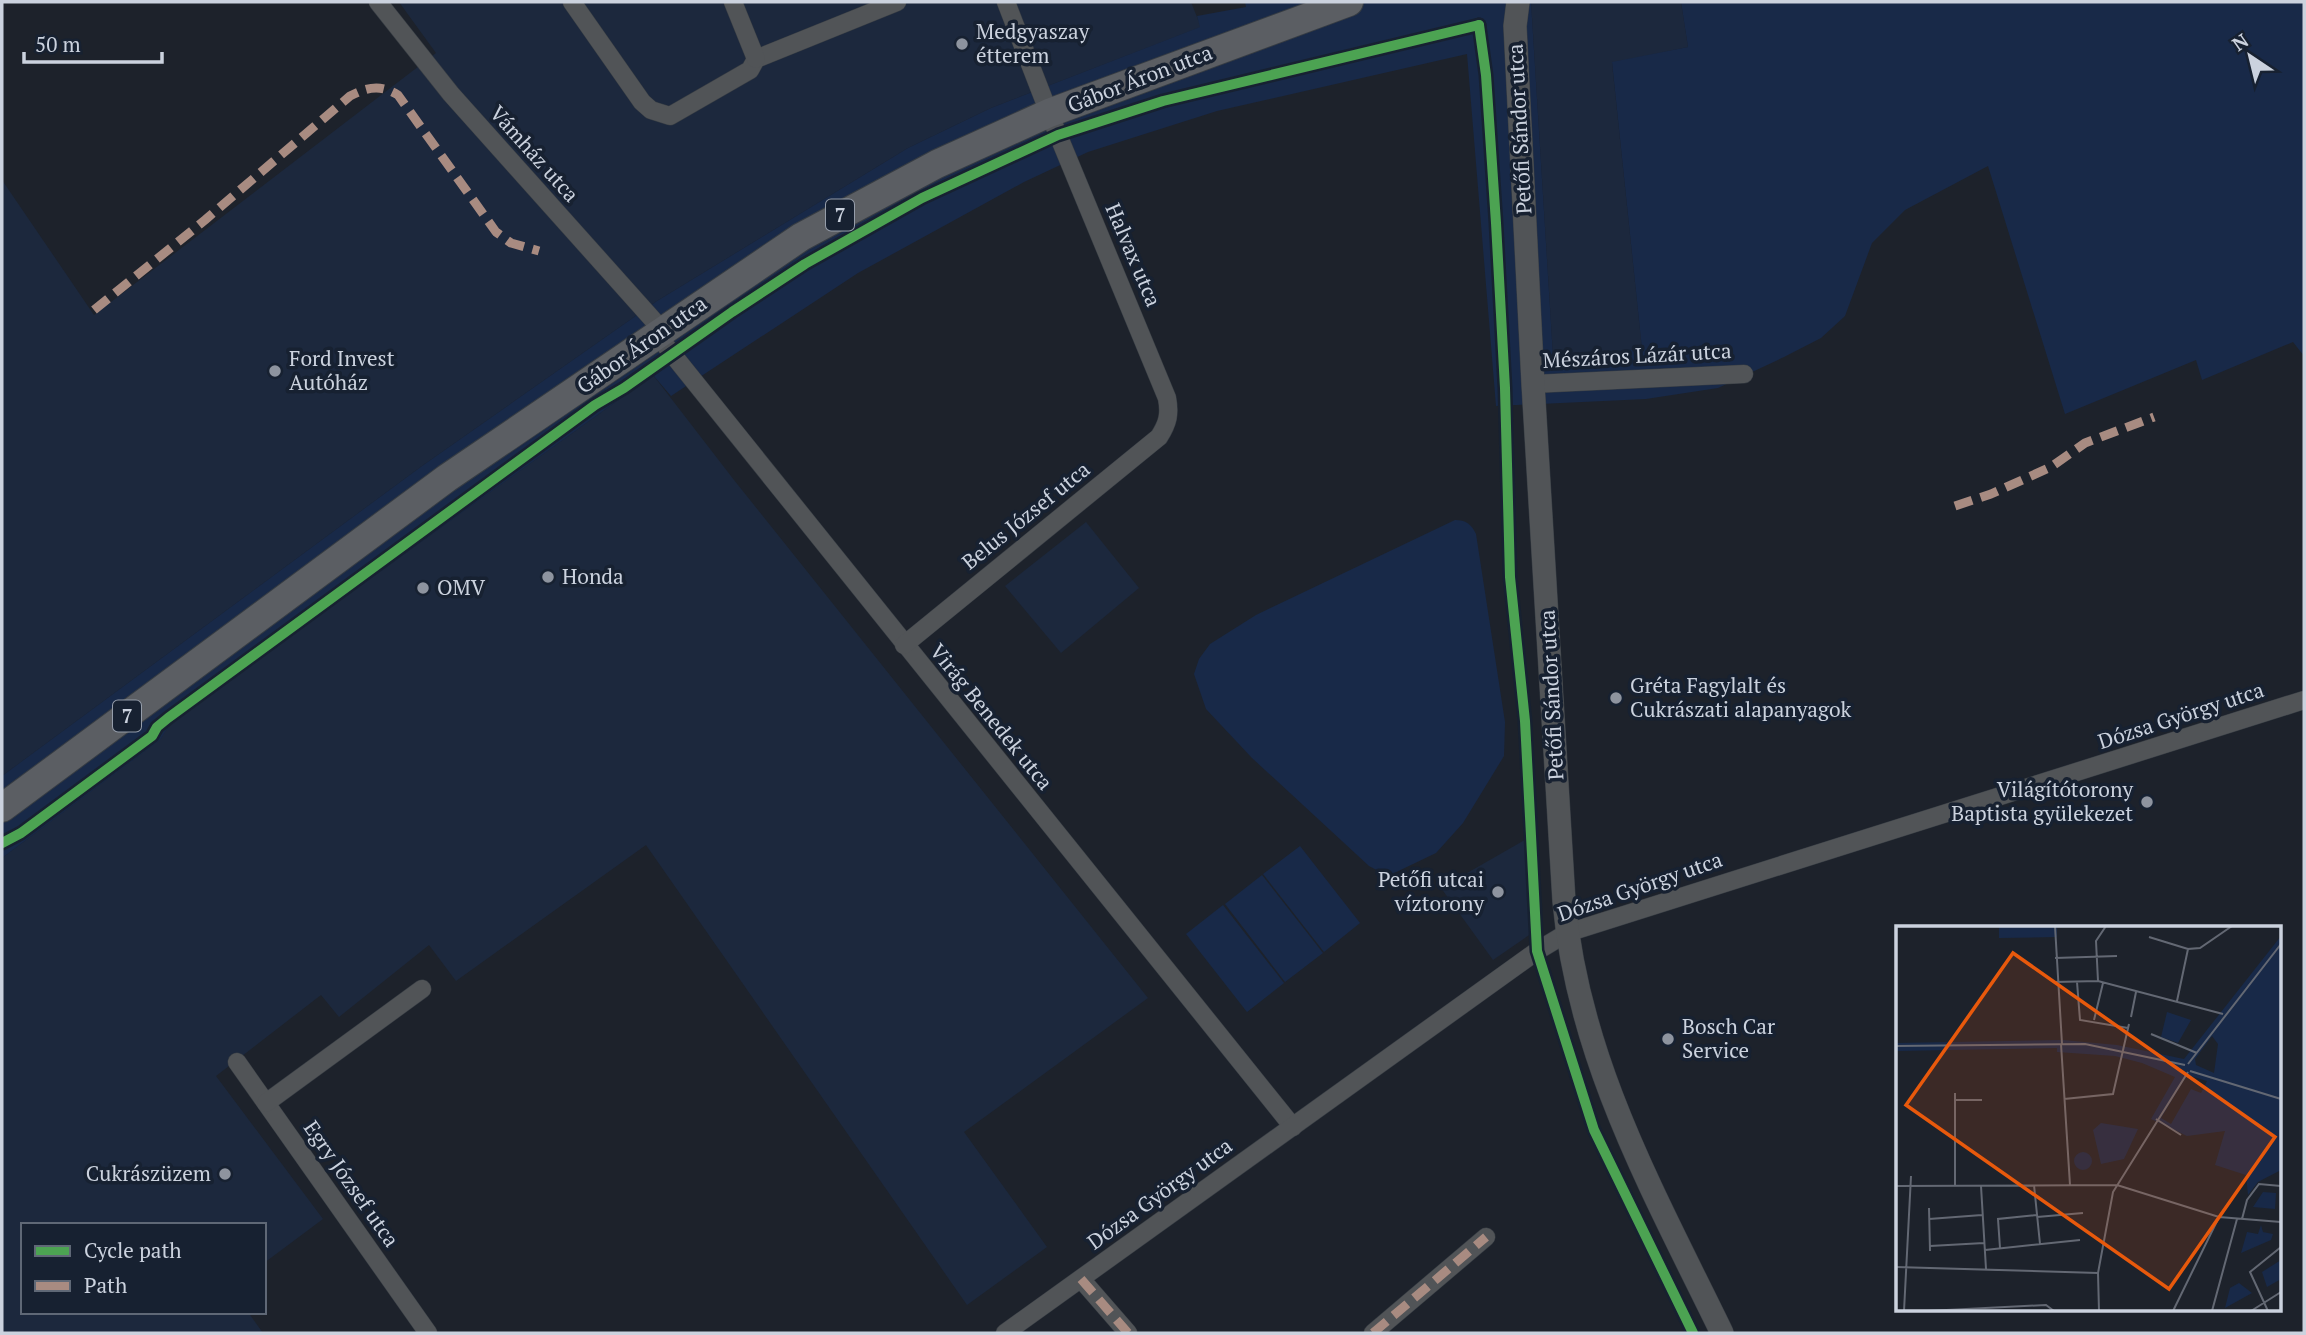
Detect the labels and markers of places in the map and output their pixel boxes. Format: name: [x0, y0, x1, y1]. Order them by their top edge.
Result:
place label: Medgyaszay étterem: [976, 17, 1090, 69]
marker: Medgyaszay étterem: [954, 36, 970, 52]
place label: Ford Invest Autóház: [289, 344, 395, 396]
marker: Ford Invest Autóház: [267, 363, 283, 379]
place label: Honda: [562, 562, 624, 590]
marker: Honda: [540, 569, 556, 585]
place label: OMV: [437, 573, 486, 601]
marker: OMV: [415, 580, 431, 596]
place label: Gréta Fagylalt és Cukrászati alapanyagok: [1630, 671, 1852, 723]
marker: Gréta Fagylalt és Cukrászati alapanyagok: [1608, 690, 1624, 706]
place label: Világítótorony Baptista gyülekezet: [1951, 775, 2133, 827]
marker: Világítótorony Baptista gyülekezet: [2139, 794, 2155, 810]
place label: Petőfi utcai víztorony: [1378, 865, 1484, 917]
marker: Petőfi utcai víztorony: [1490, 884, 1506, 900]
place label: Bosch Car Service: [1682, 1012, 1775, 1064]
marker: Bosch Car Service: [1660, 1031, 1676, 1047]
place label: Cukrászüzem: [86, 1159, 211, 1187]
marker: Cukrászüzem: [217, 1166, 233, 1182]

